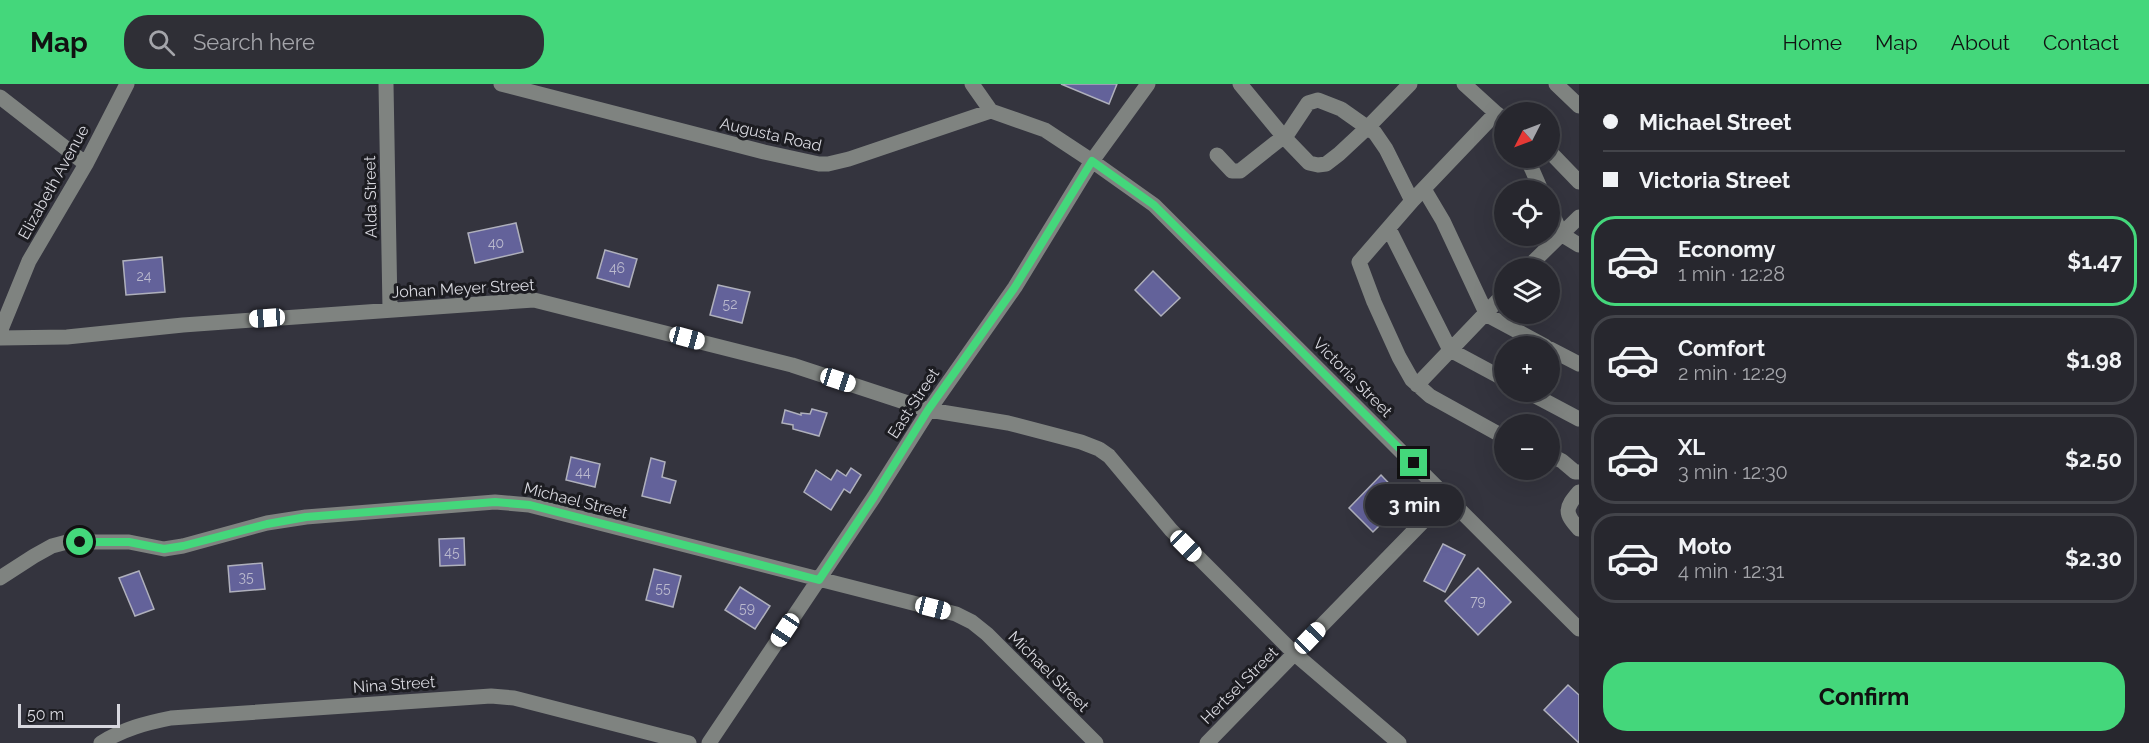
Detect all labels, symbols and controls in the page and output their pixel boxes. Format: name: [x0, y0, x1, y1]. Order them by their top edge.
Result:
search box: [124, 15, 544, 69]
text: Map: [30, 26, 88, 59]
icon: search: [145, 26, 178, 59]
text: Search here: [193, 29, 315, 55]
text: Home: [1783, 30, 1842, 55]
text: Map: [1875, 30, 1918, 55]
text: About: [1951, 30, 2010, 55]
text: Contact: [2043, 30, 2119, 55]
north arrow: [1494, 102, 1560, 168]
map controls: [1494, 102, 1560, 480]
text: Michael Street: [1639, 109, 1792, 135]
street label: Augusta Road: [718, 114, 824, 155]
street label: Elizabeth Avenue: [14, 122, 93, 243]
street label: Alda Street: [360, 155, 381, 238]
text: Victoria Street: [1639, 167, 1790, 193]
button: locate: [1494, 180, 1560, 246]
icon: car: [1606, 234, 1660, 288]
house number: 40: [488, 235, 504, 251]
text: Economy: [1678, 236, 1776, 262]
text: $1.47: [2067, 248, 2122, 274]
button: layers: [1494, 258, 1560, 324]
house number: 46: [609, 260, 625, 276]
text: 1 min · 12:28: [1678, 262, 1785, 286]
house number: 24: [137, 268, 152, 284]
street label: Johan Meyer Street: [391, 275, 536, 302]
house number: 52: [723, 296, 737, 312]
car: [248, 308, 286, 328]
car: [667, 325, 707, 351]
icon: car: [1606, 333, 1660, 387]
street label: Victoria Street: [1309, 334, 1397, 421]
text: Comfort: [1678, 335, 1765, 361]
button: +: [1494, 336, 1560, 402]
text: $1.98: [2066, 347, 2122, 373]
text: 2 min · 12:29: [1678, 361, 1787, 385]
street label: East Street: [884, 364, 944, 442]
car: [818, 366, 858, 394]
button: −: [1494, 414, 1560, 480]
icon: car: [1606, 432, 1660, 486]
text: XL: [1678, 434, 1705, 460]
text: $2.50: [2065, 446, 2122, 472]
route end: [1400, 449, 1427, 476]
text: 3 min · 12:30: [1678, 460, 1788, 484]
house number: 44: [575, 464, 591, 480]
street label: Michael Street: [522, 478, 630, 523]
callout: 3 min: [1364, 484, 1464, 526]
text: 3 min: [1389, 493, 1440, 517]
car: [1167, 527, 1205, 565]
route start: [66, 528, 93, 555]
icon: car: [1606, 531, 1660, 585]
text: Moto: [1678, 533, 1732, 559]
house number: 45: [444, 544, 460, 560]
text: $2.30: [2065, 545, 2122, 571]
text: 4 min · 12:31: [1678, 559, 1784, 583]
house number: 35: [238, 569, 254, 585]
house number: 55: [655, 580, 671, 596]
house number: 79: [1470, 593, 1486, 609]
car: [913, 595, 953, 621]
house number: 59: [739, 600, 755, 616]
car: [767, 610, 803, 650]
car: [1291, 619, 1329, 657]
street label: Michael Street: [1004, 627, 1093, 716]
street label: Hertsel Street: [1197, 642, 1282, 728]
button: Confirm: [1603, 662, 2125, 731]
street label: Nina Street: [352, 672, 436, 697]
scale bar: [18, 701, 120, 728]
text: 50 m: [27, 705, 64, 724]

